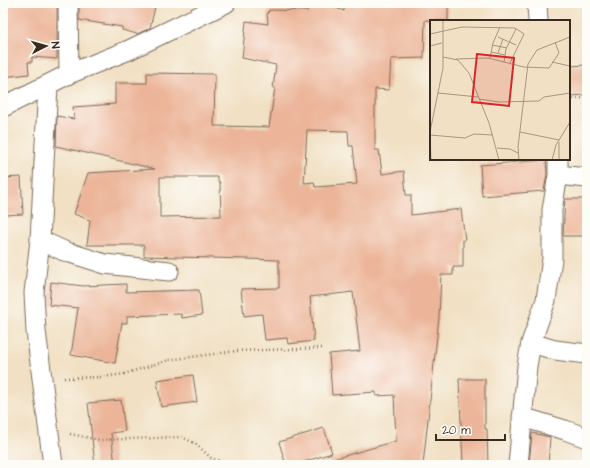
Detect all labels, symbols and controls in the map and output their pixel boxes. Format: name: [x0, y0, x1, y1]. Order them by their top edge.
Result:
inset map: [430, 20, 570, 160]
north arrow: [26, 26, 66, 66]
text: N: [48, 41, 63, 49]
scale bar: [436, 416, 505, 442]
text: 20 m: [442, 422, 471, 439]

